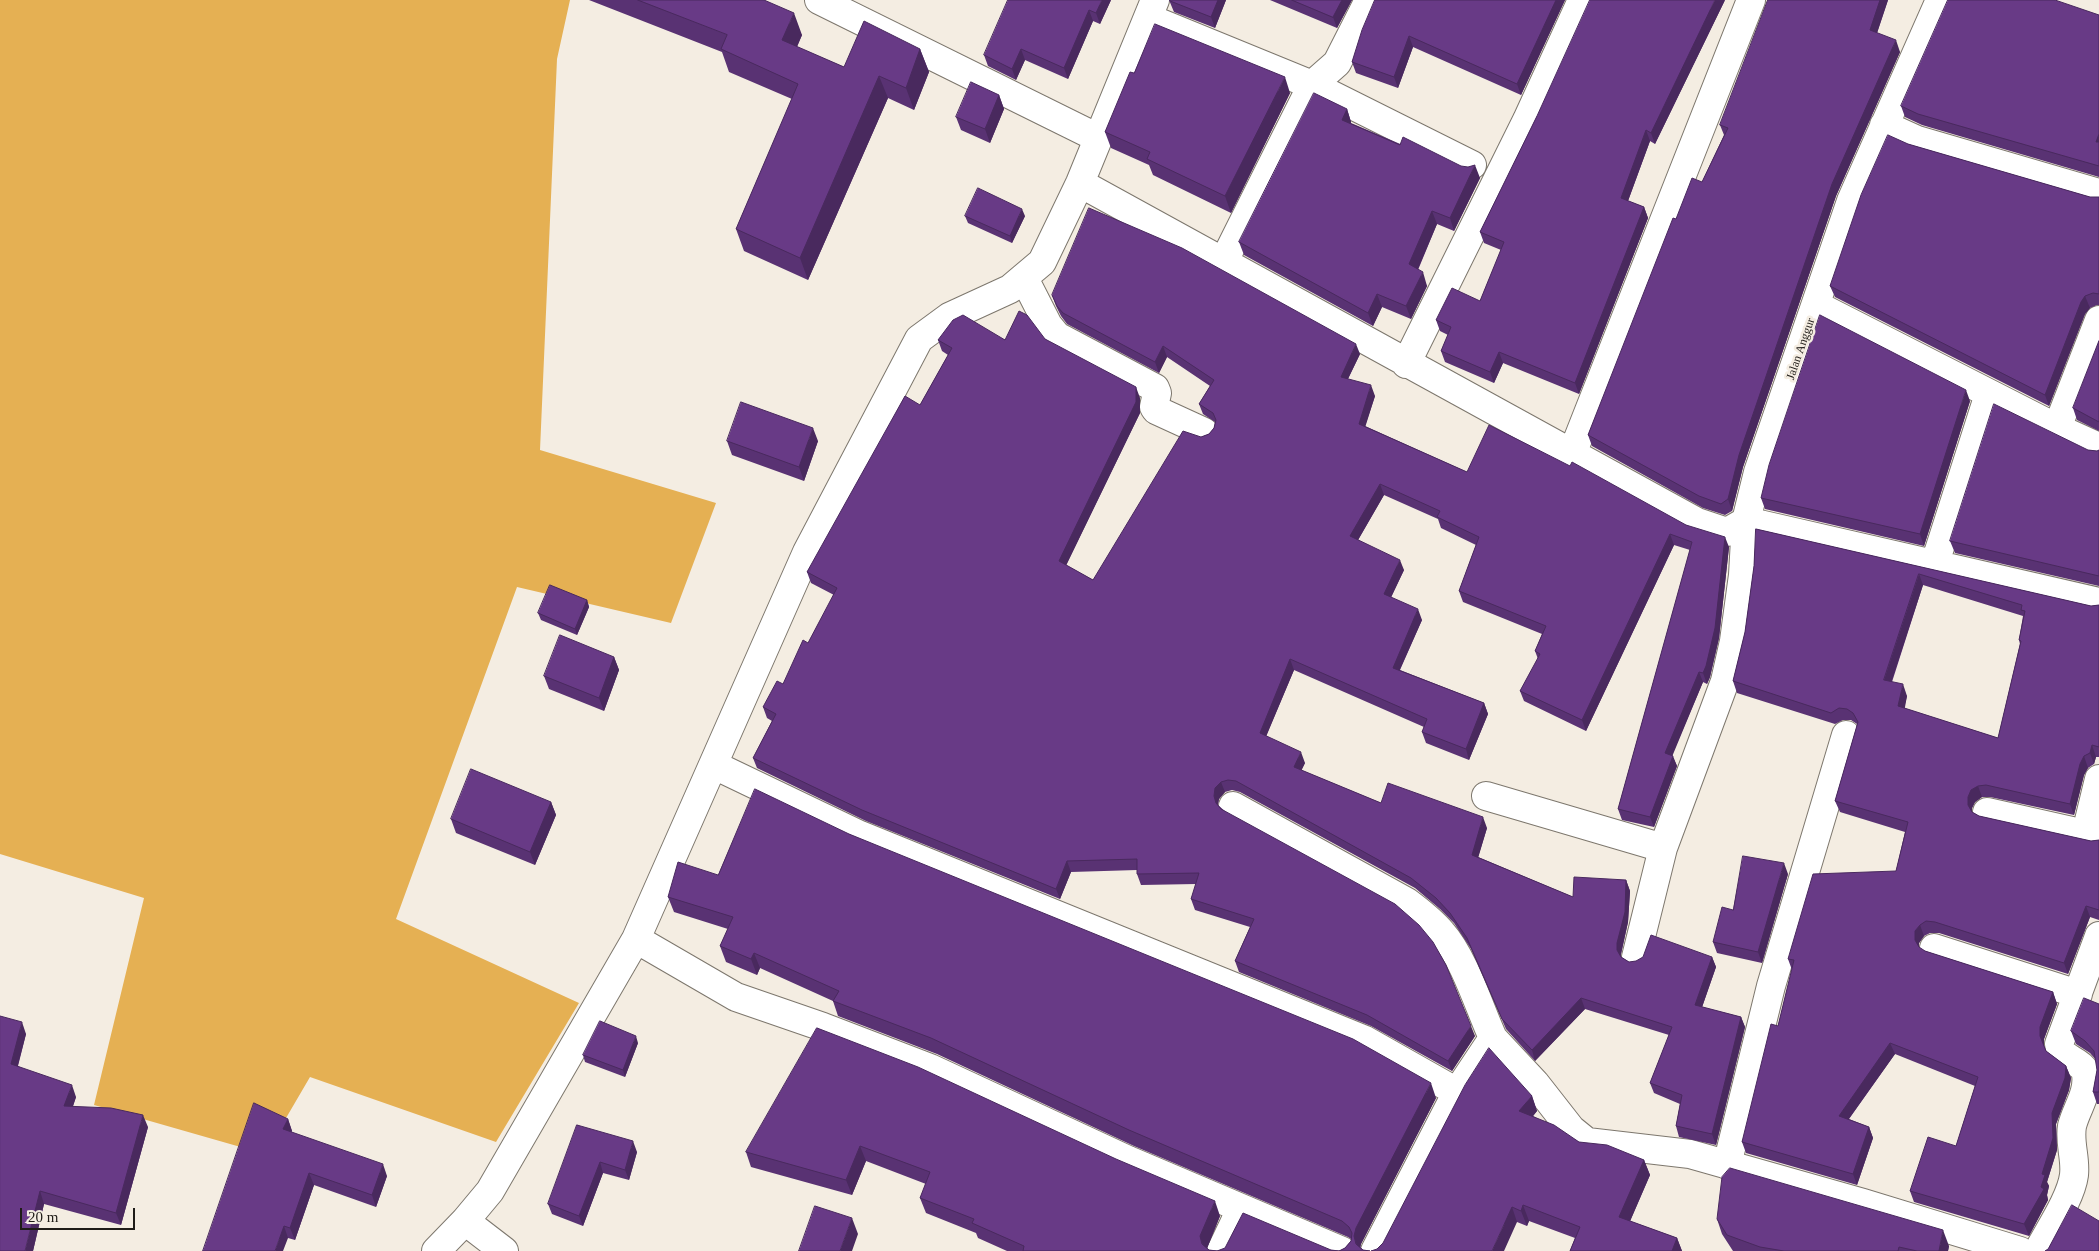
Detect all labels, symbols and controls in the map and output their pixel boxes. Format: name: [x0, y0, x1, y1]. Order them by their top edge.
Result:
street label: Jalan Anggur: [1784, 316, 1818, 382]
scale bar: [22, 1198, 138, 1230]
text: 20 m: [28, 1209, 58, 1225]

